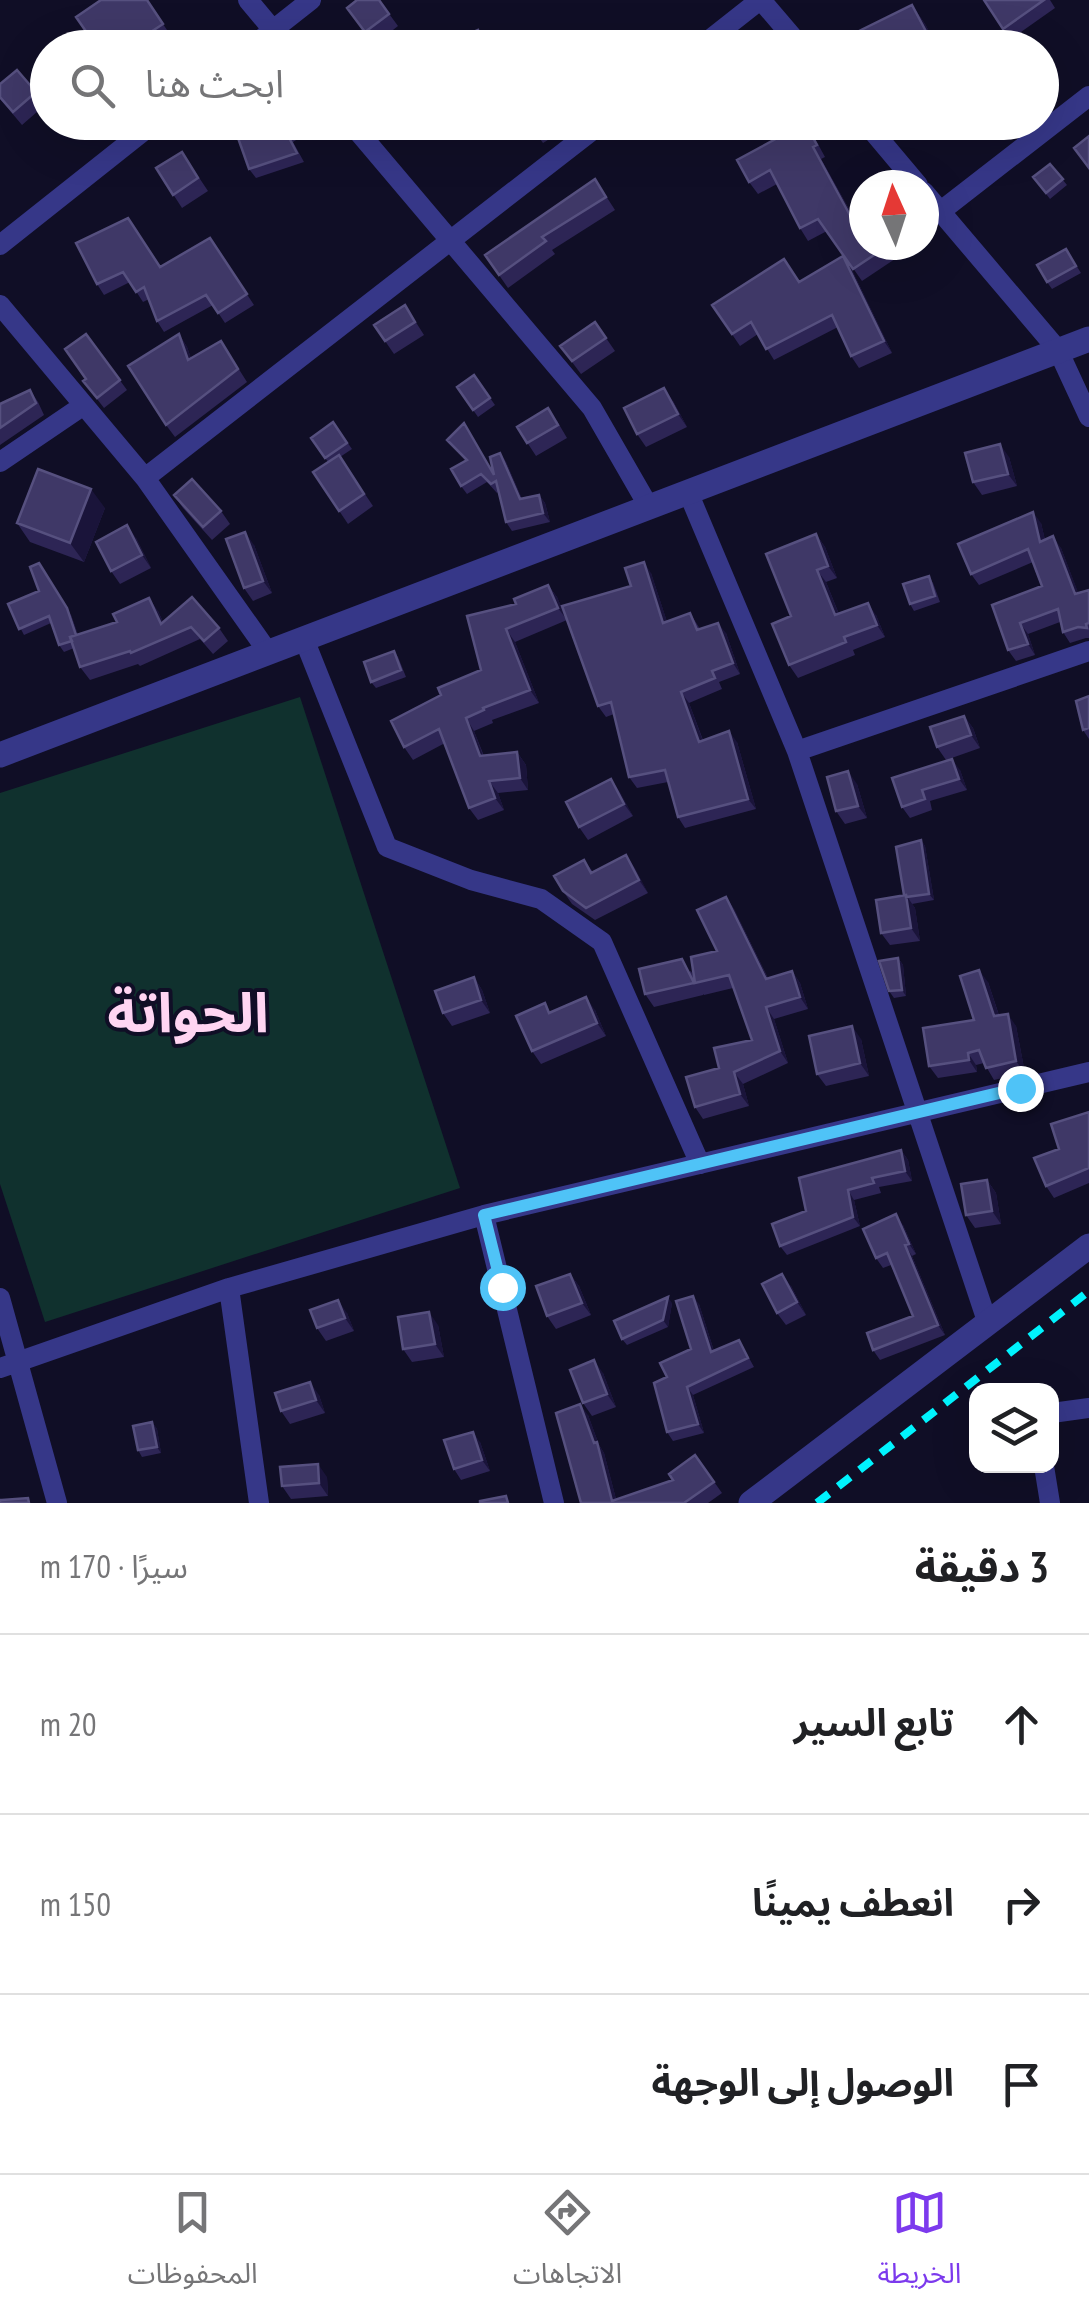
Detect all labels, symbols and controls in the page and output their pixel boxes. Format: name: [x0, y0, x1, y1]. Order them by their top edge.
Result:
search box: [30, 30, 1059, 140]
icon: search: [65, 58, 120, 113]
text: ابحث هنا: [145, 58, 284, 107]
north arrow: [849, 170, 939, 260]
district label: الحواتة: [107, 976, 269, 1047]
route end: [998, 1066, 1044, 1112]
route start: [480, 1265, 526, 1311]
map controls: [969, 1383, 1059, 1473]
button: layers: [969, 1383, 1059, 1473]
text: 3 دقيقة: [915, 1539, 1049, 1594]
text: سيرًا · 170 m: [40, 1545, 188, 1587]
text: تابع السير: [794, 1697, 954, 1746]
icon: ahead: [994, 1697, 1049, 1752]
text: 20 m: [40, 1703, 96, 1745]
text: انعطف يمينًا: [752, 1877, 954, 1926]
icon: right: [994, 1877, 1049, 1932]
text: 150 m: [40, 1883, 111, 1925]
text: الوصول إلى الوجهة: [651, 2057, 954, 2106]
icon: arrive: [994, 2057, 1049, 2112]
tab: المحفوظات: [128, 2185, 258, 2304]
tab: الاتجاهات: [513, 2185, 622, 2304]
tab: الخريطة: [877, 2185, 961, 2304]

